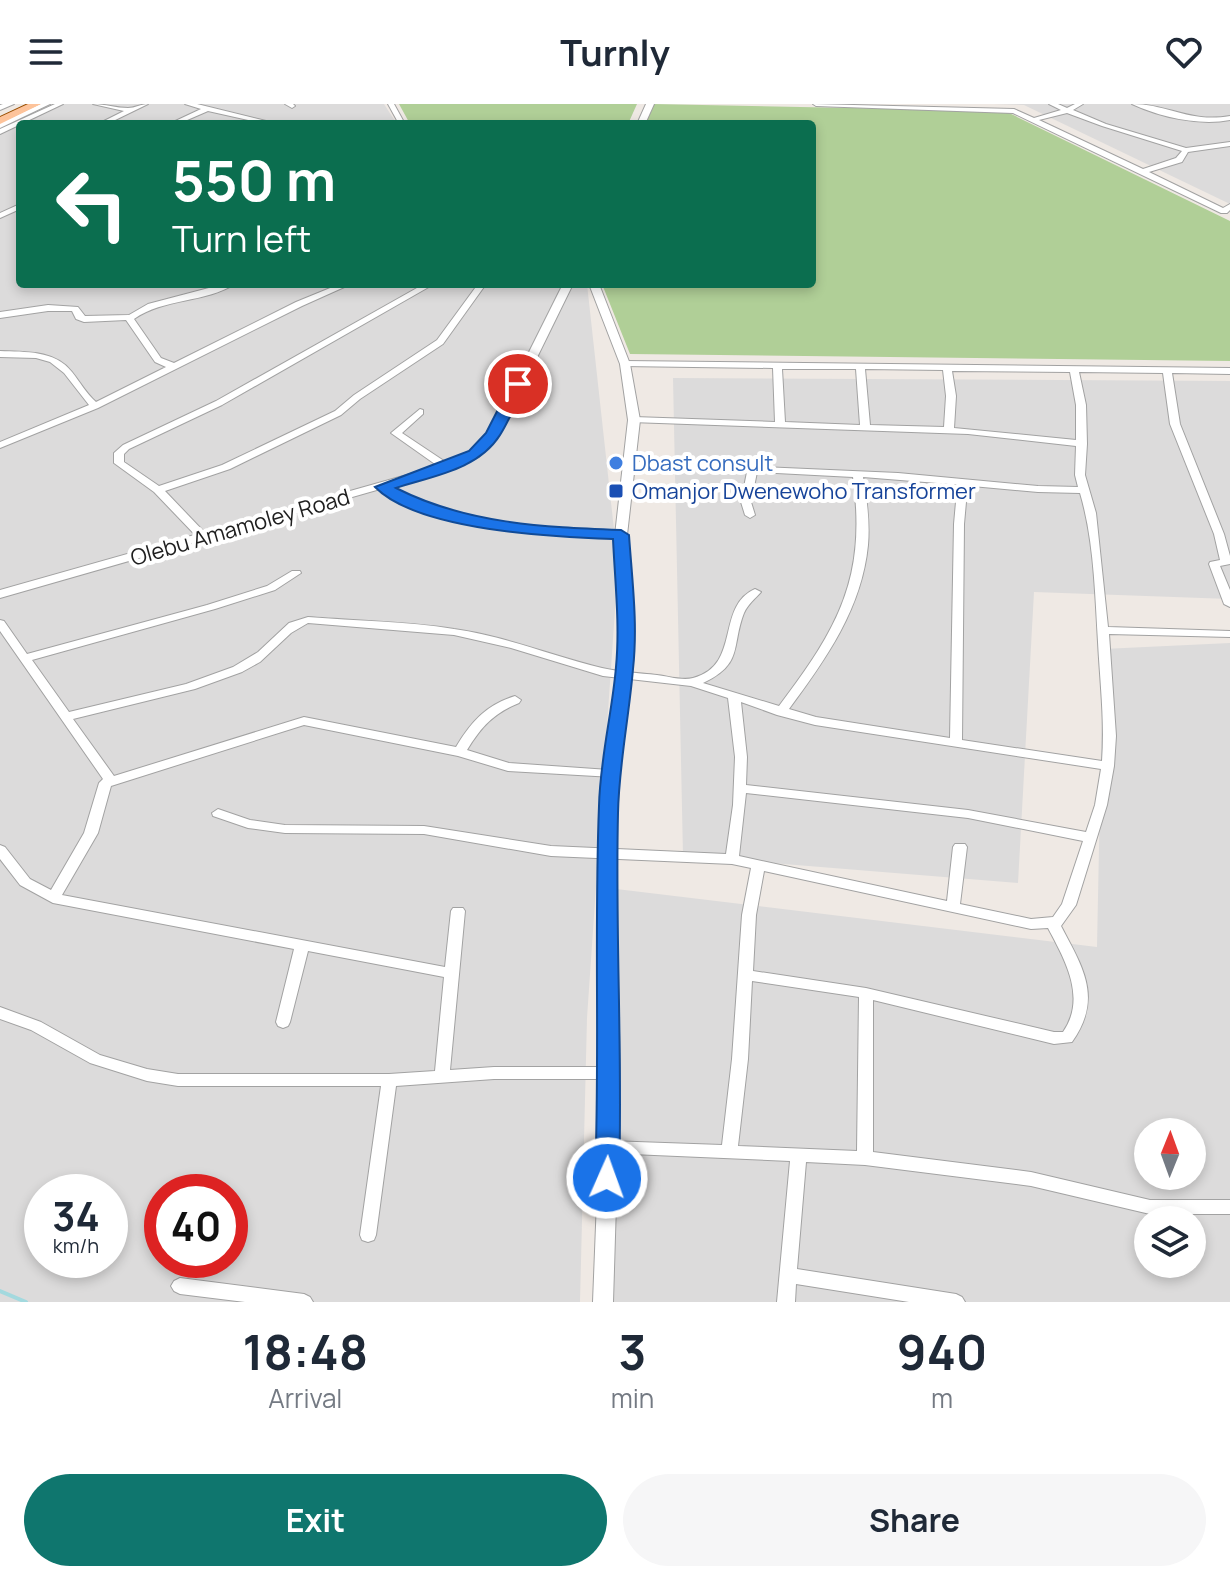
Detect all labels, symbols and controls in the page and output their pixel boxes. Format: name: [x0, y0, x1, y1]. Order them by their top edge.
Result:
text: Turnly: [560, 28, 670, 77]
icon: menu: [24, 30, 68, 74]
icon: heart: [1162, 30, 1206, 74]
text: 550 m: [172, 141, 336, 218]
icon: left: [40, 152, 144, 256]
text: Turn left: [172, 214, 311, 263]
pin: [484, 350, 552, 418]
icon: arrive: [496, 362, 540, 406]
place label: Dbast consult: [632, 448, 773, 478]
marker: Dbast consult: [607, 454, 625, 472]
place label: Omanjor Dwenewoho Transformer: [632, 476, 976, 506]
street label: Olebu Amamoley Road: [127, 481, 353, 573]
marker: Omanjor Dwenewoho Transformer: [607, 482, 625, 500]
north arrow: [1134, 1118, 1206, 1190]
map controls: [1134, 1118, 1206, 1278]
position arrow: [565, 1136, 649, 1220]
speed limit sign: 40: [144, 1174, 248, 1278]
text: 34: [52, 1188, 100, 1243]
button: layers: [1134, 1206, 1206, 1278]
text: km/h: [53, 1232, 99, 1259]
text: 18:48: [243, 1319, 368, 1384]
text: 3: [618, 1319, 646, 1384]
text: 940: [897, 1319, 987, 1384]
text: Arrival: [268, 1380, 342, 1416]
text: min: [611, 1380, 654, 1416]
text: m: [931, 1380, 953, 1416]
button: Exit: [24, 1474, 607, 1566]
button: Share: [623, 1474, 1206, 1566]

